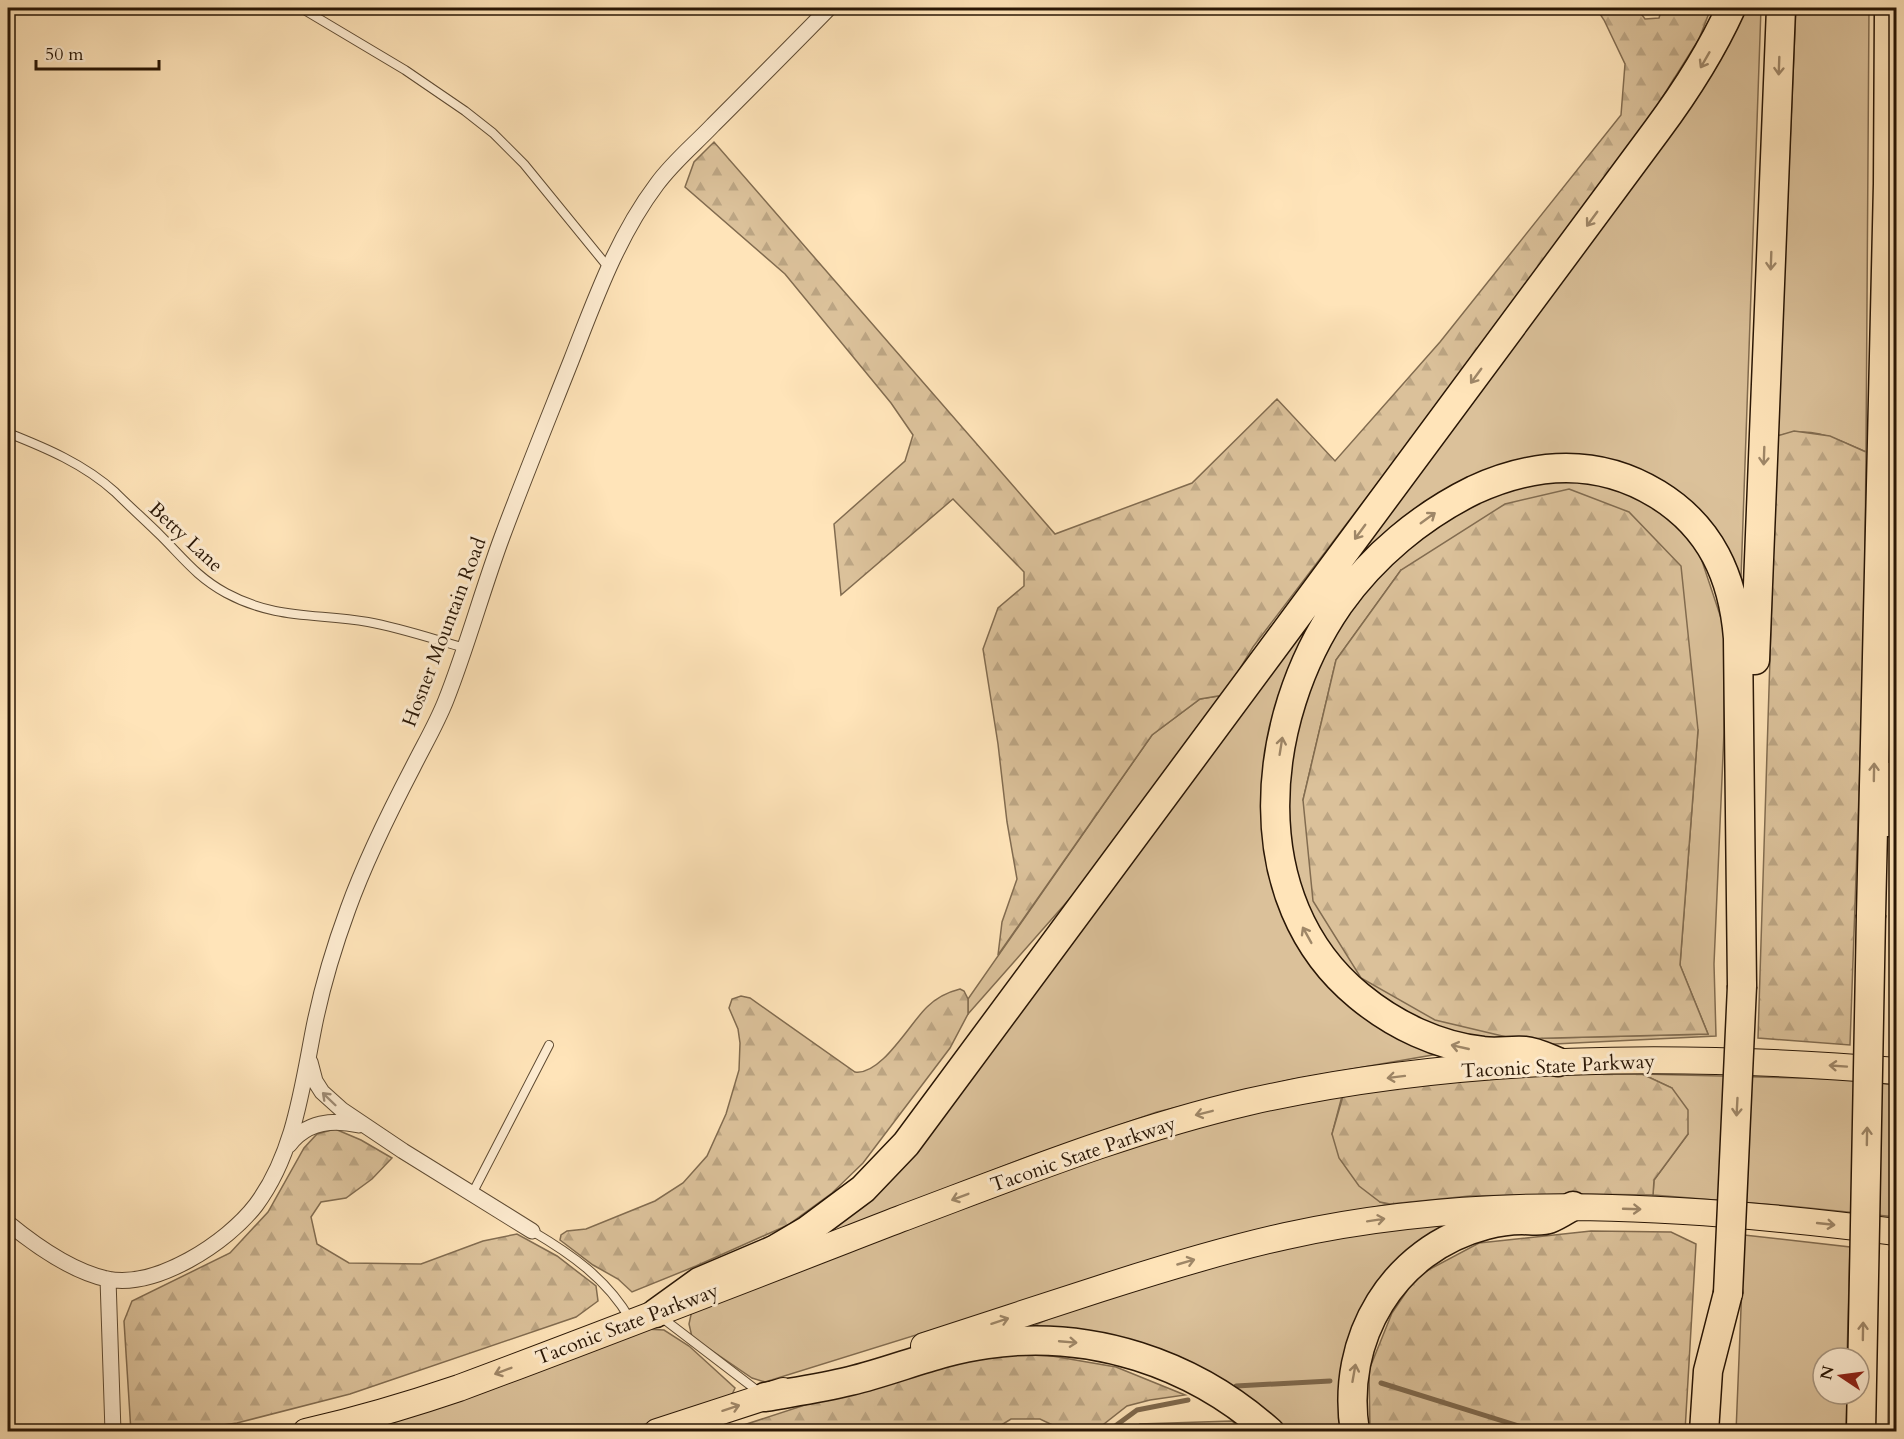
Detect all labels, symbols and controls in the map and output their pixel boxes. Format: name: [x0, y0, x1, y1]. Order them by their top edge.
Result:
scale bar: [36, 33, 159, 71]
text: 50 m: [45, 42, 84, 67]
one-way arrow: [1698, 51, 1710, 68]
one-way arrow: [1774, 55, 1785, 75]
one-way arrow: [1586, 210, 1598, 226]
one-way arrow: [1766, 250, 1777, 270]
one-way arrow: [1470, 367, 1482, 383]
one-way arrow: [1758, 445, 1769, 465]
street label: Betty Lane: [143, 496, 229, 578]
one-way arrow: [1419, 511, 1435, 524]
one-way arrow: [1354, 524, 1366, 540]
street label: Hosner Mountain Road: [395, 533, 493, 730]
one-way arrow: [1276, 737, 1287, 756]
one-way arrow: [1869, 763, 1880, 783]
one-way arrow: [1301, 927, 1313, 944]
one-way arrow: [1451, 1040, 1470, 1052]
street label: Taconic State Parkway: [1460, 1047, 1656, 1085]
one-way arrow: [1829, 1061, 1849, 1072]
one-way arrow: [1386, 1072, 1406, 1083]
one-way arrow: [322, 1092, 337, 1106]
one-way arrow: [1731, 1097, 1742, 1117]
one-way arrow: [1195, 1108, 1214, 1120]
street label: Taconic State Parkway: [987, 1109, 1180, 1198]
one-way arrow: [1861, 1127, 1873, 1147]
one-way arrow: [951, 1192, 970, 1203]
one-way arrow: [1621, 1203, 1641, 1214]
one-way arrow: [1366, 1214, 1386, 1225]
one-way arrow: [1816, 1219, 1835, 1230]
one-way arrow: [1176, 1256, 1195, 1267]
street label: Taconic State Parkway: [532, 1276, 723, 1371]
one-way arrow: [990, 1315, 1009, 1326]
one-way arrow: [1857, 1322, 1869, 1342]
one-way arrow: [1058, 1337, 1078, 1348]
north arrow: [1811, 1346, 1871, 1406]
one-way arrow: [1349, 1364, 1360, 1384]
text: N: [1815, 1364, 1840, 1382]
one-way arrow: [494, 1367, 513, 1378]
one-way arrow: [721, 1402, 740, 1413]

